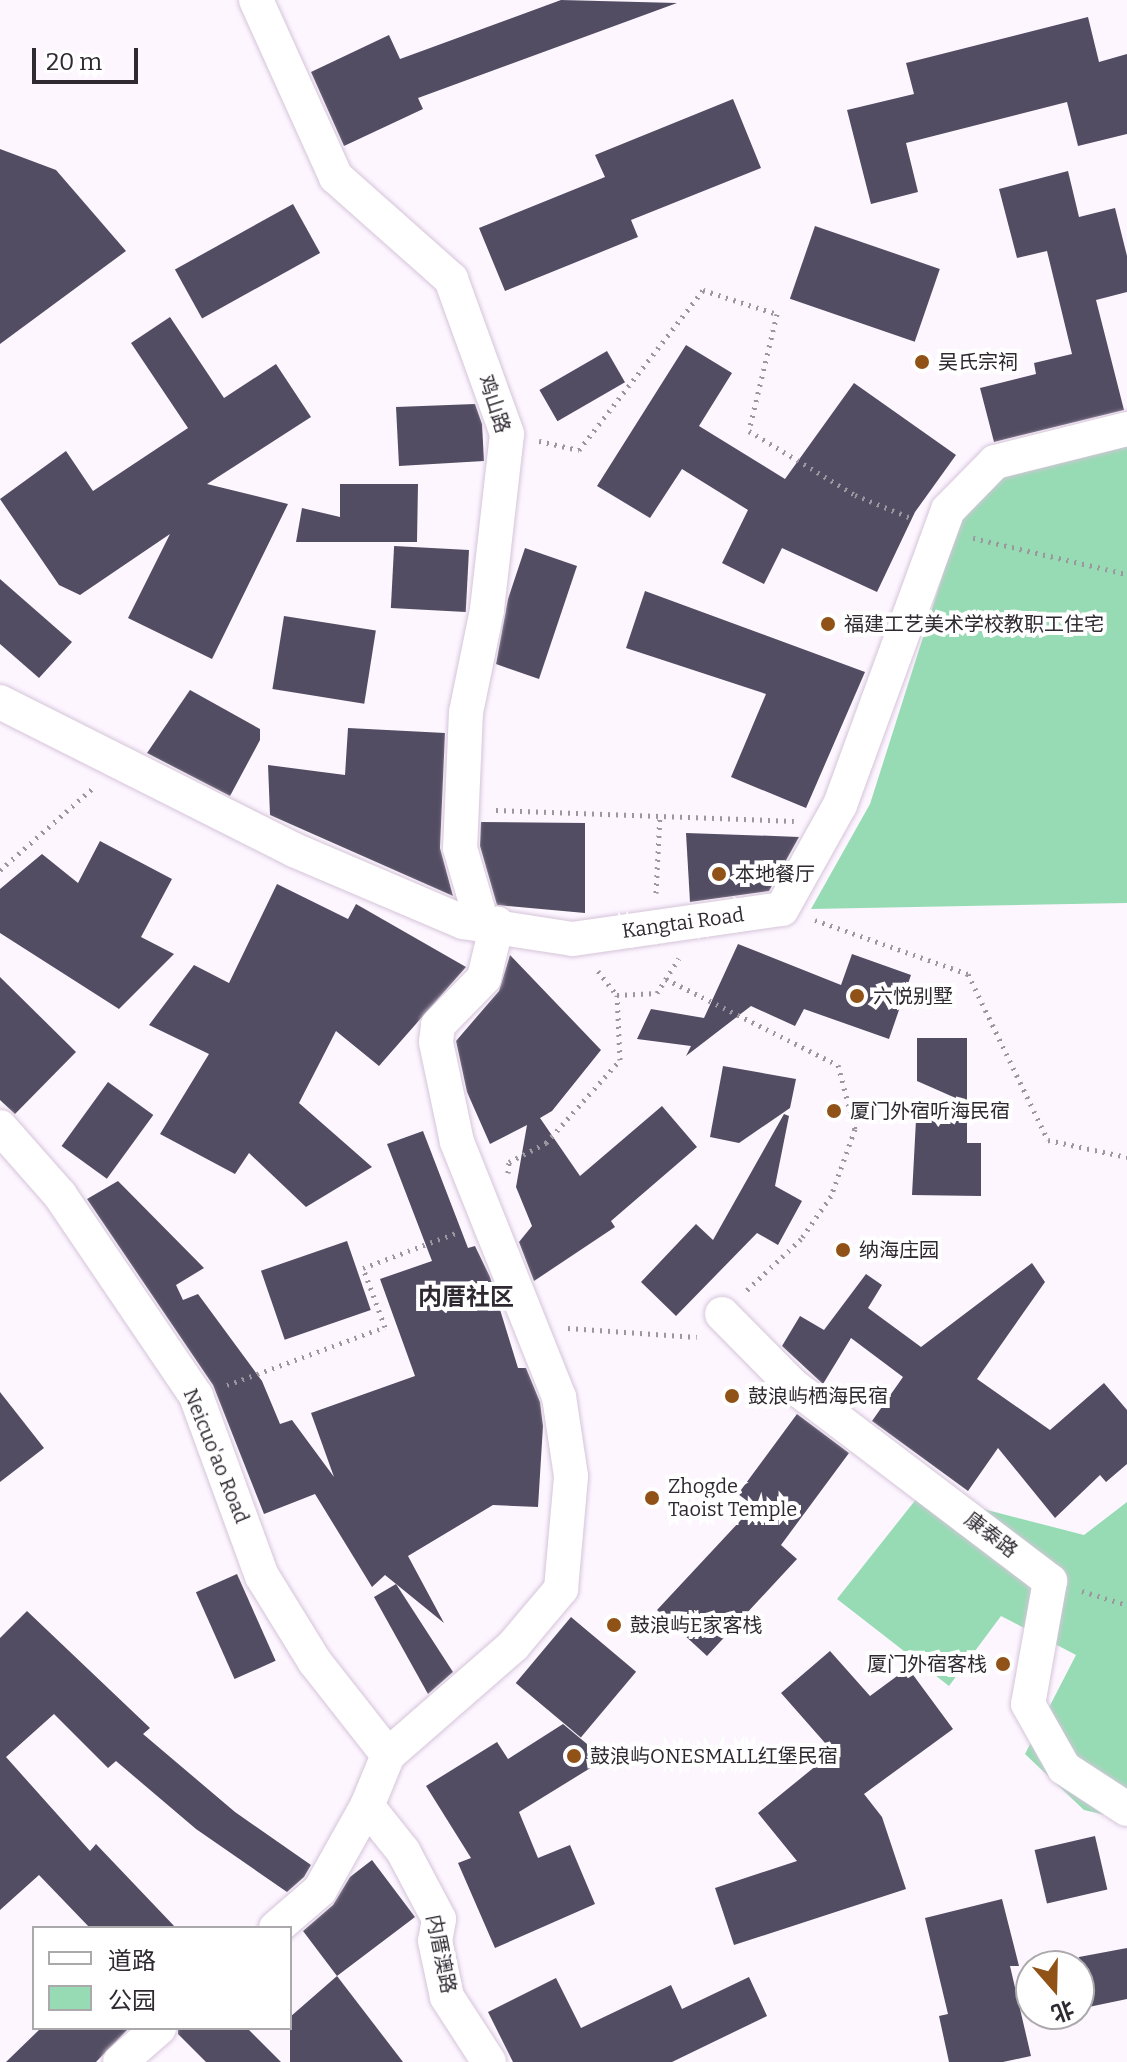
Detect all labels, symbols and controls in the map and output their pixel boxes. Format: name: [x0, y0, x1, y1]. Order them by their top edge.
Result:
scale bar: [36, 32, 142, 82]
text: 20 m: [46, 48, 102, 76]
place label: 吴氏宗祠: [938, 350, 1018, 374]
marker: 吴氏宗祠: [913, 353, 931, 371]
street label: 鸡山路: [473, 372, 515, 436]
place label: 福建工艺美术学校教职工住宅: [844, 612, 1104, 636]
marker: 福建工艺美术学校教职工住宅: [819, 615, 837, 633]
place label: 本地餐厅: [735, 862, 815, 886]
marker: 本地餐厅: [710, 865, 728, 883]
street label: Kangtai Road: [620, 903, 746, 943]
place label: 六悦别墅: [873, 984, 953, 1008]
marker: 六悦别墅: [848, 987, 866, 1005]
place label: 厦门外宿听海民宿: [850, 1099, 1010, 1123]
marker: 厦门外宿听海民宿: [825, 1102, 843, 1120]
place label: 纳海庄园: [859, 1238, 939, 1262]
marker: 纳海庄园: [834, 1241, 852, 1259]
district label: 内厝社区: [418, 1284, 514, 1312]
place label: 鼓浪屿栖海民宿: [748, 1384, 888, 1408]
street label: Neicuo'ao Road: [178, 1385, 254, 1527]
marker: 鼓浪屿栖海民宿: [723, 1387, 741, 1405]
place label: Zhogde Taoist Temple: [668, 1474, 797, 1521]
marker: Zhogde Taoist Temple: [643, 1489, 661, 1507]
street label: 康泰路: [960, 1507, 1022, 1563]
place label: 鼓浪屿E家客栈: [630, 1613, 762, 1637]
marker: 鼓浪屿E家客栈: [605, 1616, 623, 1634]
place label: 厦门外宿客栈: [867, 1652, 987, 1676]
marker: 厦门外宿客栈: [994, 1655, 1012, 1673]
place label: 鼓浪屿ONESMALL红堡民宿: [590, 1744, 838, 1768]
marker: 鼓浪屿ONESMALL红堡民宿: [565, 1747, 583, 1765]
street label: 内厝澳路: [422, 1912, 460, 1996]
legend: [32, 1926, 292, 2030]
text: 道路: [108, 1947, 156, 1975]
north arrow: [1015, 1950, 1095, 2030]
text: 公园: [108, 1987, 156, 2015]
text: 北: [1048, 1995, 1078, 2028]

